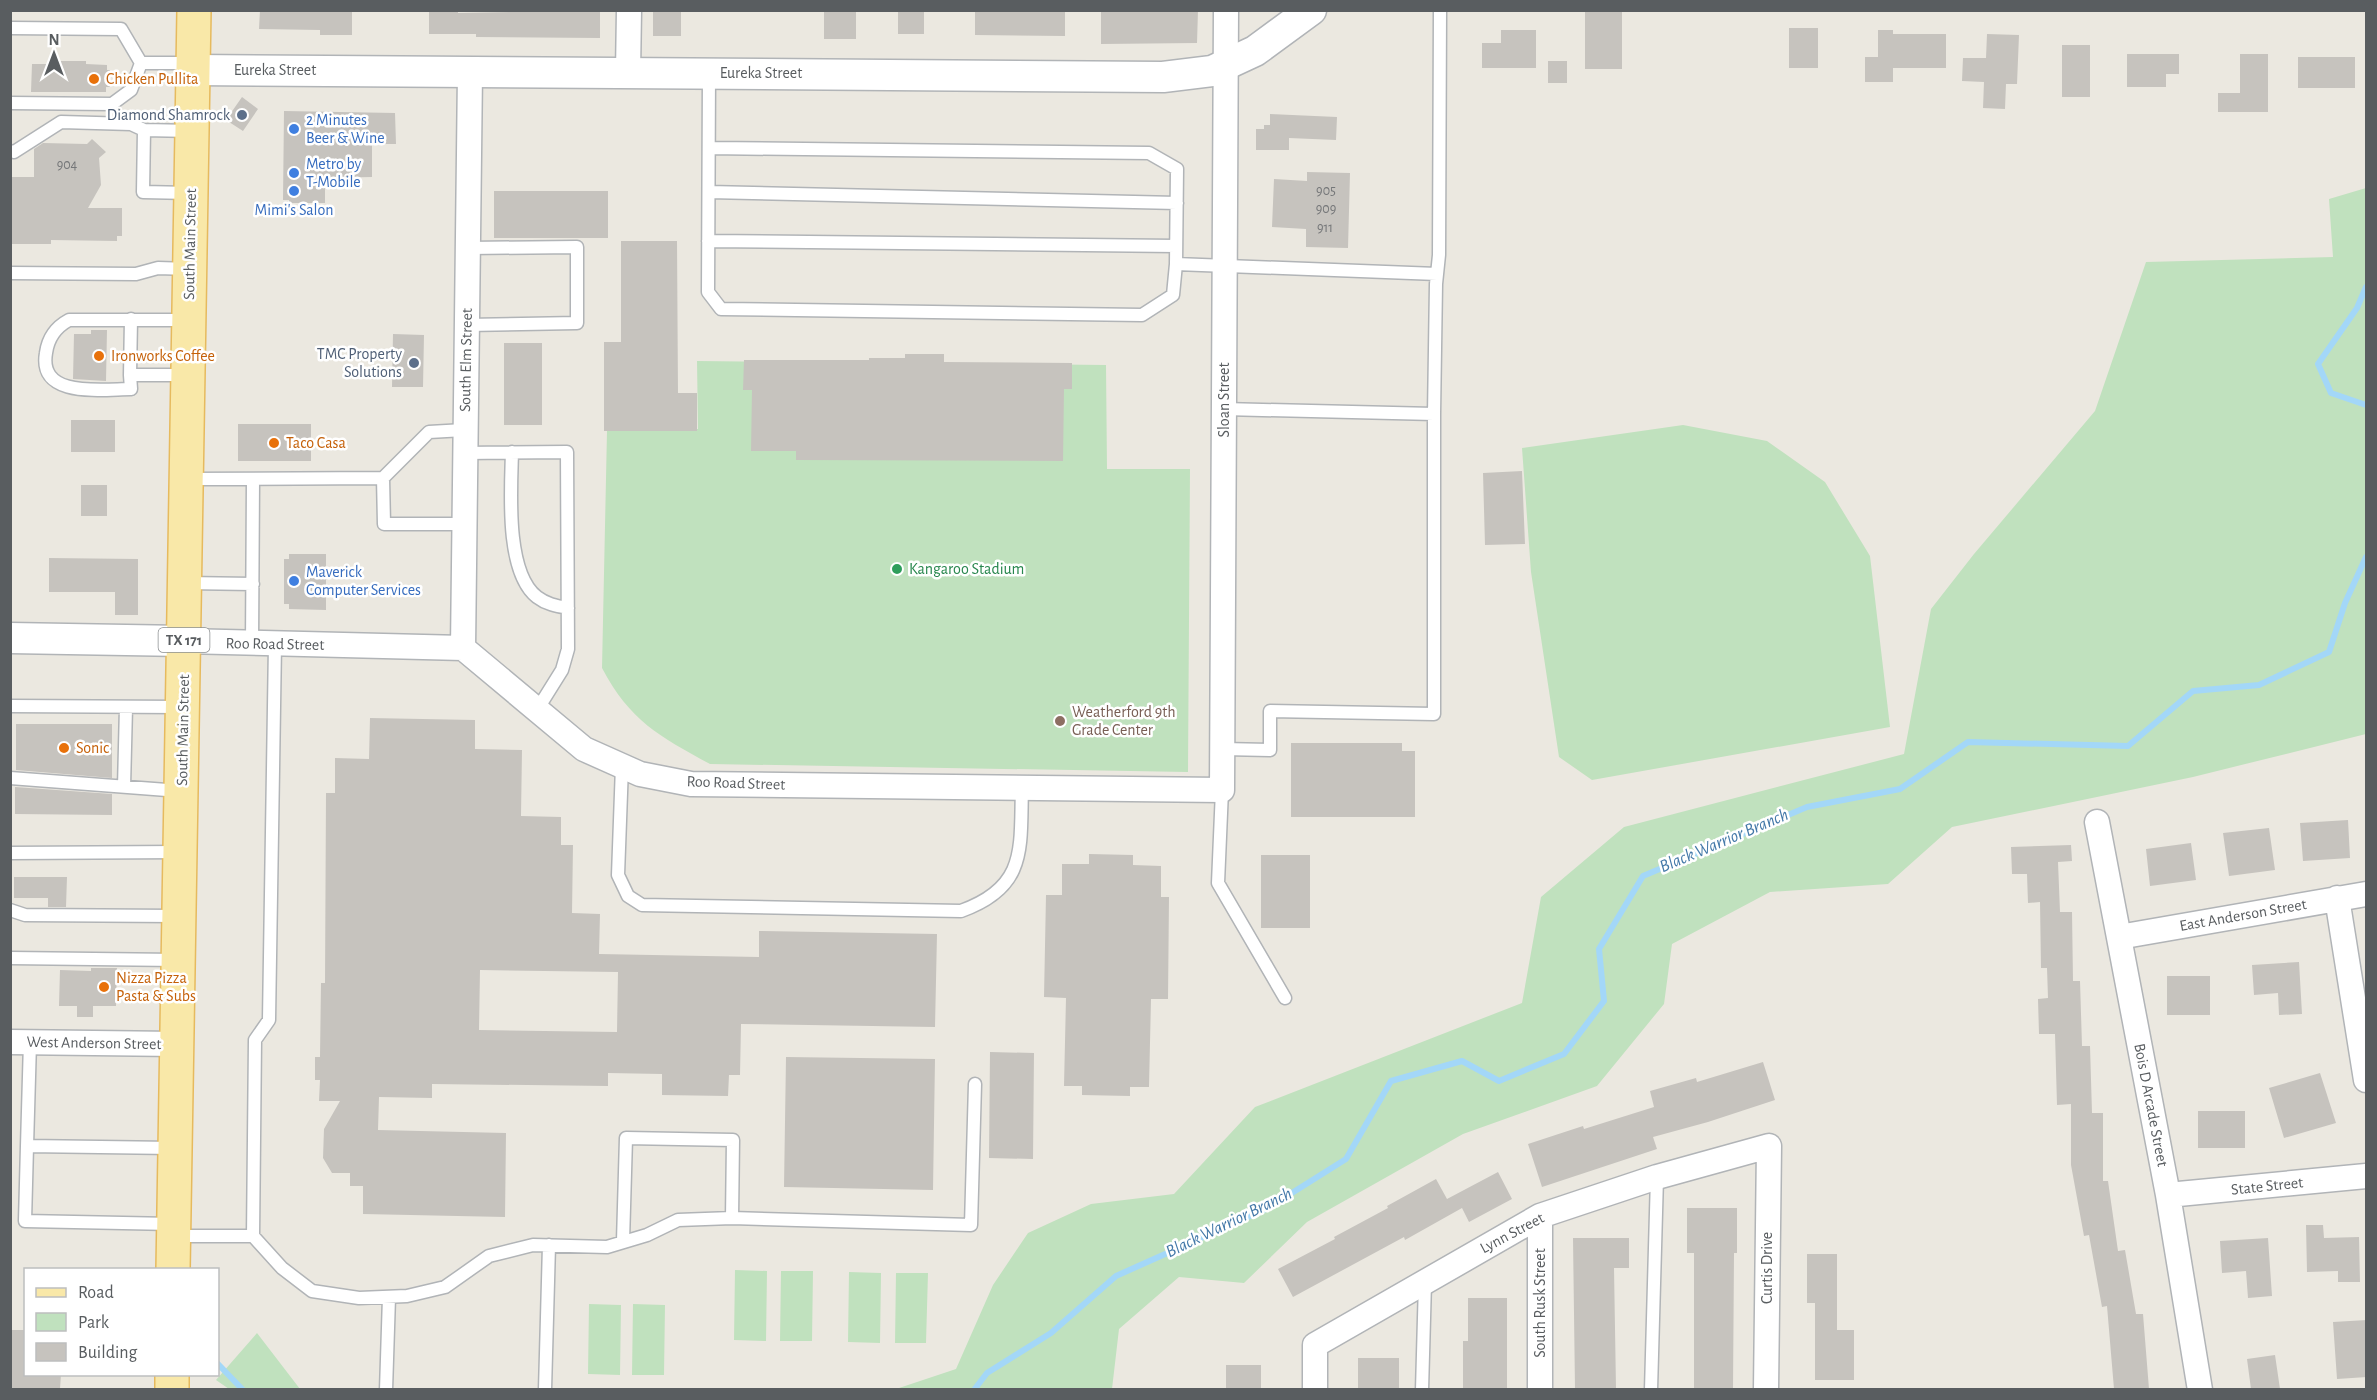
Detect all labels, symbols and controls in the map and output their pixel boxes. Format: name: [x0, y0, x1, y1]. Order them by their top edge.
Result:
north arrow: [24, 24, 84, 84]
text: N: [48, 32, 60, 48]
street label: Eureka Street: [234, 62, 316, 78]
street label: Eureka Street: [720, 65, 802, 81]
place label: Chicken Pullita: [106, 71, 199, 87]
marker: Chicken Pullita: [87, 72, 101, 86]
place label: Diamond Shamrock: [107, 107, 231, 123]
marker: Diamond Shamrock: [235, 108, 249, 122]
place label: 2 Minutes Beer & Wine: [306, 112, 385, 146]
marker: 2 Minutes Beer & Wine: [287, 122, 301, 136]
place label: Metro by T-Mobile: [306, 156, 361, 190]
house number: 904: [57, 158, 78, 172]
marker: Metro by T-Mobile: [287, 166, 301, 180]
marker: Mimi's Salon: [287, 184, 301, 198]
house number: 905: [1316, 184, 1336, 198]
street label: South Main Street: [181, 188, 199, 300]
place label: Mimi's Salon: [255, 202, 333, 218]
house number: 909: [1316, 202, 1336, 216]
house number: 911: [1317, 221, 1333, 235]
street label: South Elm Street: [457, 308, 475, 412]
place label: TMC Property Solutions: [317, 346, 402, 380]
place label: Ironworks Coffee: [111, 348, 215, 364]
marker: Ironworks Coffee: [92, 349, 106, 363]
marker: TMC Property Solutions: [407, 356, 421, 370]
street label: Sloan Street: [1216, 363, 1232, 438]
place label: Taco Casa: [286, 435, 346, 451]
marker: Taco Casa: [267, 436, 281, 450]
place label: Kangaroo Stadium: [909, 561, 1024, 577]
marker: Kangaroo Stadium: [890, 562, 904, 576]
place label: Maverick Computer Services: [306, 564, 421, 598]
marker: Maverick Computer Services: [287, 574, 301, 588]
road number: TX 171: [158, 628, 210, 652]
street label: Roo Road Street: [225, 635, 325, 653]
street label: South Main Street: [174, 674, 192, 786]
place label: Weatherford 9th Grade Center: [1072, 704, 1176, 738]
marker: Weatherford 9th Grade Center: [1053, 714, 1067, 728]
place label: Sonic: [76, 740, 109, 756]
marker: Sonic: [57, 741, 71, 755]
street label: Roo Road Street: [686, 773, 786, 793]
water label: Black Warrior Branch: [1657, 806, 1791, 876]
street label: East Anderson Street: [2178, 896, 2308, 934]
place label: Nizza Pizza Pasta & Subs: [116, 970, 196, 1004]
marker: Nizza Pizza Pasta & Subs: [97, 980, 111, 994]
street label: West Anderson Street: [26, 1034, 162, 1052]
street label: Bois D Arcade Street: [2131, 1042, 2171, 1168]
street label: State Street: [2230, 1174, 2304, 1198]
water label: Black Warrior Branch: [1163, 1185, 1295, 1261]
street label: Lynn Street: [1477, 1210, 1547, 1257]
street label: Curtis Drive: [1759, 1232, 1775, 1304]
street label: South Rusk Street: [1532, 1248, 1548, 1358]
legend: [24, 1268, 219, 1376]
text: Road: [78, 1284, 114, 1302]
text: Park: [78, 1314, 110, 1332]
text: Building: [78, 1344, 138, 1362]

